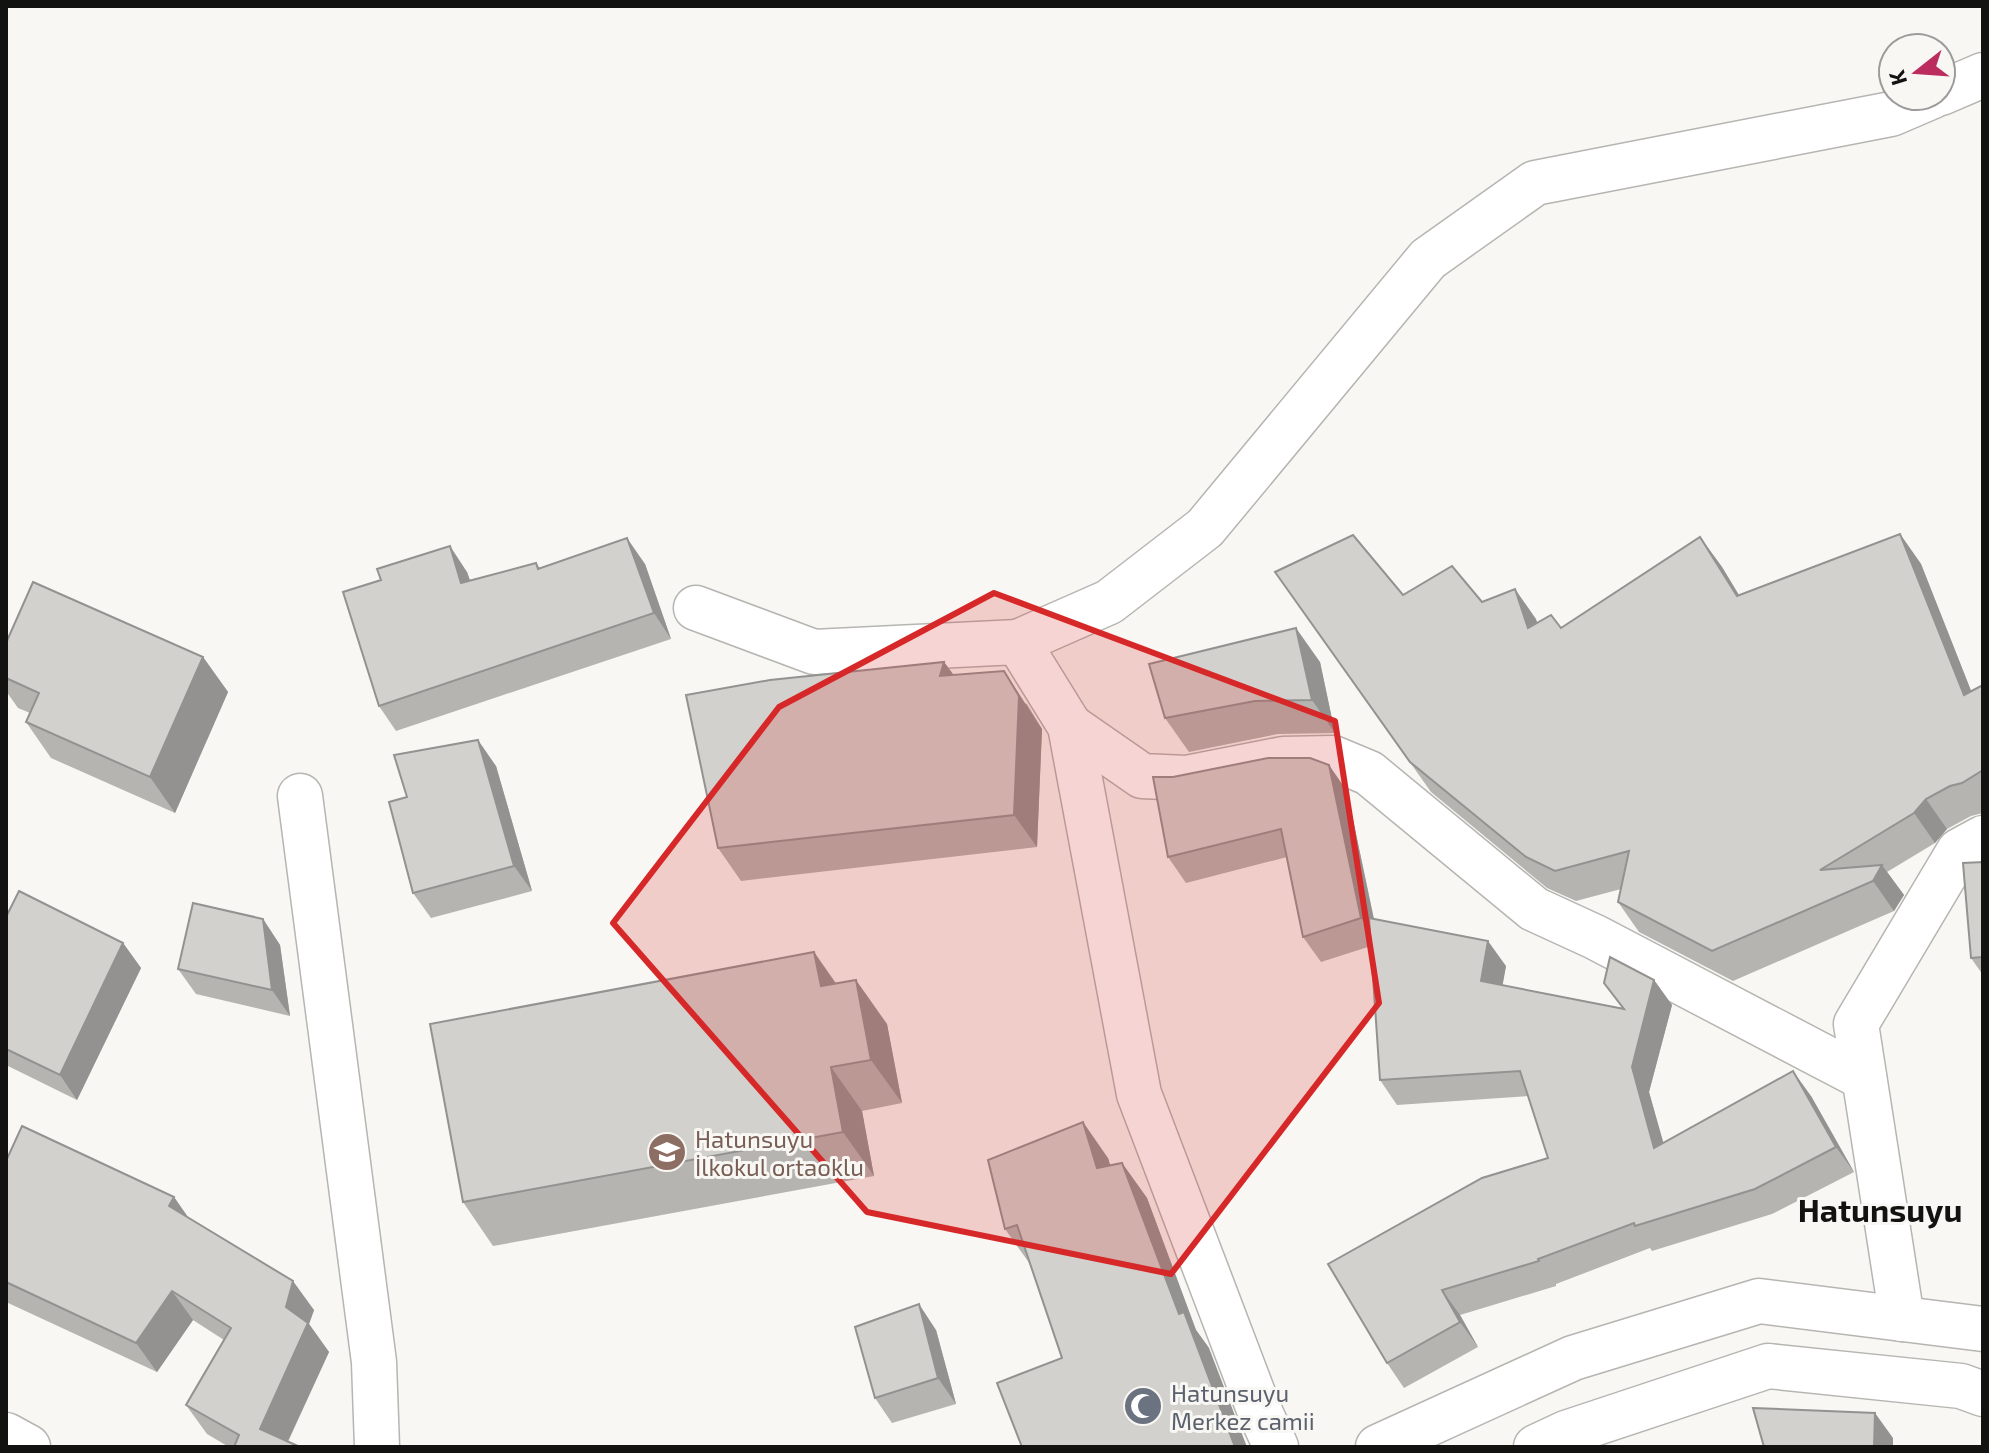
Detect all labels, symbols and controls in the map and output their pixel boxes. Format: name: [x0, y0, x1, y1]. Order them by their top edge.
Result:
north arrow: [1877, 32, 1957, 112]
text: K: [1882, 68, 1911, 89]
place label: Hatunsuyu İlkokul ortaoklu: [695, 1124, 864, 1181]
school or university icon: Hatunsuyu İlkokul ortaoklu: [646, 1131, 688, 1173]
district label: Hatunsuyu: [1798, 1190, 1962, 1229]
place label: Hatunsuyu Merkez camii: [1171, 1378, 1315, 1435]
mosque icon: Hatunsuyu Merkez camii: [1122, 1385, 1164, 1427]

